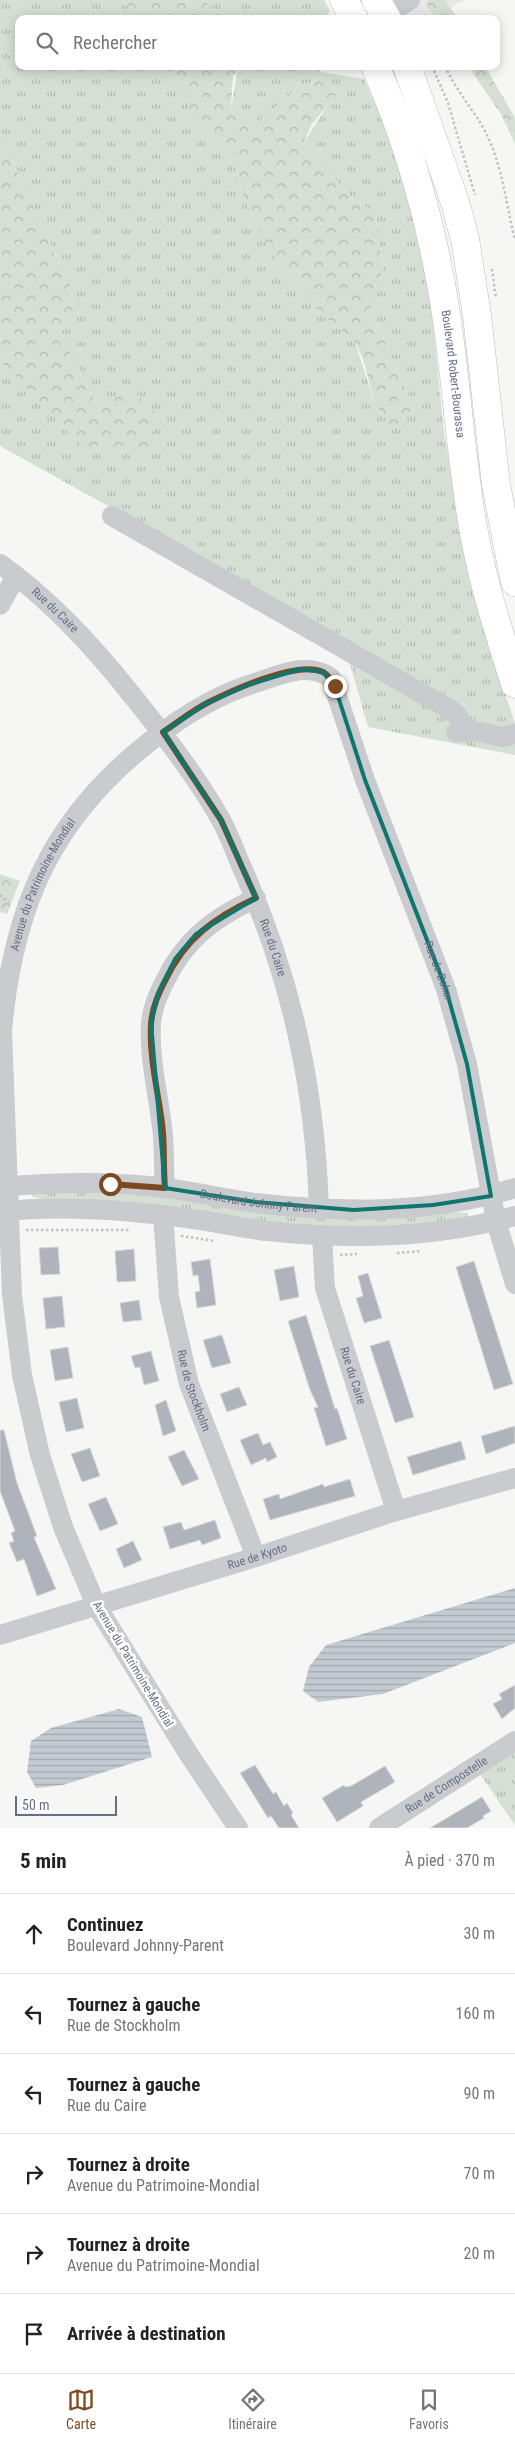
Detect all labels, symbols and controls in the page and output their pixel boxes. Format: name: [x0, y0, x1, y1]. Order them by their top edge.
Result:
search box: [15, 15, 500, 70]
icon: search: [33, 29, 61, 57]
text: Rechercher: [73, 31, 157, 54]
street label: Boulevard Robert-Bourassa: [439, 309, 468, 439]
street label: Rue du Caire: [29, 585, 82, 636]
route end: [324, 675, 347, 698]
street label: Avenue du Patrimoine-Mondial: [7, 816, 78, 952]
street label: Rue du Caire: [257, 917, 289, 978]
street label: Rue de Dakar: [421, 939, 456, 1002]
route start: [99, 1173, 122, 1196]
street label: Boulevard Johnny-Parent: [199, 1187, 318, 1215]
street label: Rue du Caire: [337, 1345, 369, 1406]
street label: Rue de Stockholm: [174, 1348, 214, 1433]
street label: Rue de Kyoto: [226, 1540, 289, 1572]
street label: Avenue du Patrimoine-Mondial: [90, 1598, 176, 1730]
street label: Rue de Compostelle: [403, 1753, 490, 1816]
scale bar: [15, 1793, 118, 1816]
text: 50 m: [22, 1797, 50, 1813]
text: 5 min: [20, 1849, 67, 1873]
text: À pied · 370 m: [404, 1851, 495, 1870]
text: Continuez: [67, 1913, 144, 1936]
icon: ahead: [20, 1920, 48, 1948]
text: 30 m: [463, 1924, 495, 1943]
text: Boulevard Johnny-Parent: [67, 1936, 224, 1955]
text: Tournez à gauche: [67, 1993, 200, 2016]
icon: left: [20, 2000, 48, 2028]
text: 160 m: [456, 2004, 495, 2023]
text: Rue de Stockholm: [67, 2016, 181, 2035]
text: Tournez à gauche: [67, 2073, 200, 2096]
icon: left: [20, 2080, 48, 2108]
text: 90 m: [463, 2084, 495, 2103]
text: Rue du Caire: [67, 2096, 146, 2115]
text: Tournez à droite: [67, 2153, 190, 2176]
icon: right: [20, 2160, 48, 2188]
text: 70 m: [463, 2164, 495, 2183]
text: Avenue du Patrimoine-Mondial: [67, 2176, 260, 2195]
text: Tournez à droite: [67, 2233, 190, 2256]
icon: right: [20, 2240, 48, 2268]
text: 20 m: [463, 2244, 495, 2263]
text: Avenue du Patrimoine-Mondial: [67, 2256, 260, 2275]
icon: arrive: [20, 2320, 48, 2348]
text: Arrivée à destination: [67, 2322, 226, 2345]
tab: Carte: [66, 2386, 96, 2432]
tab: Itinéraire: [228, 2386, 277, 2432]
tab: Favoris: [409, 2386, 449, 2432]

